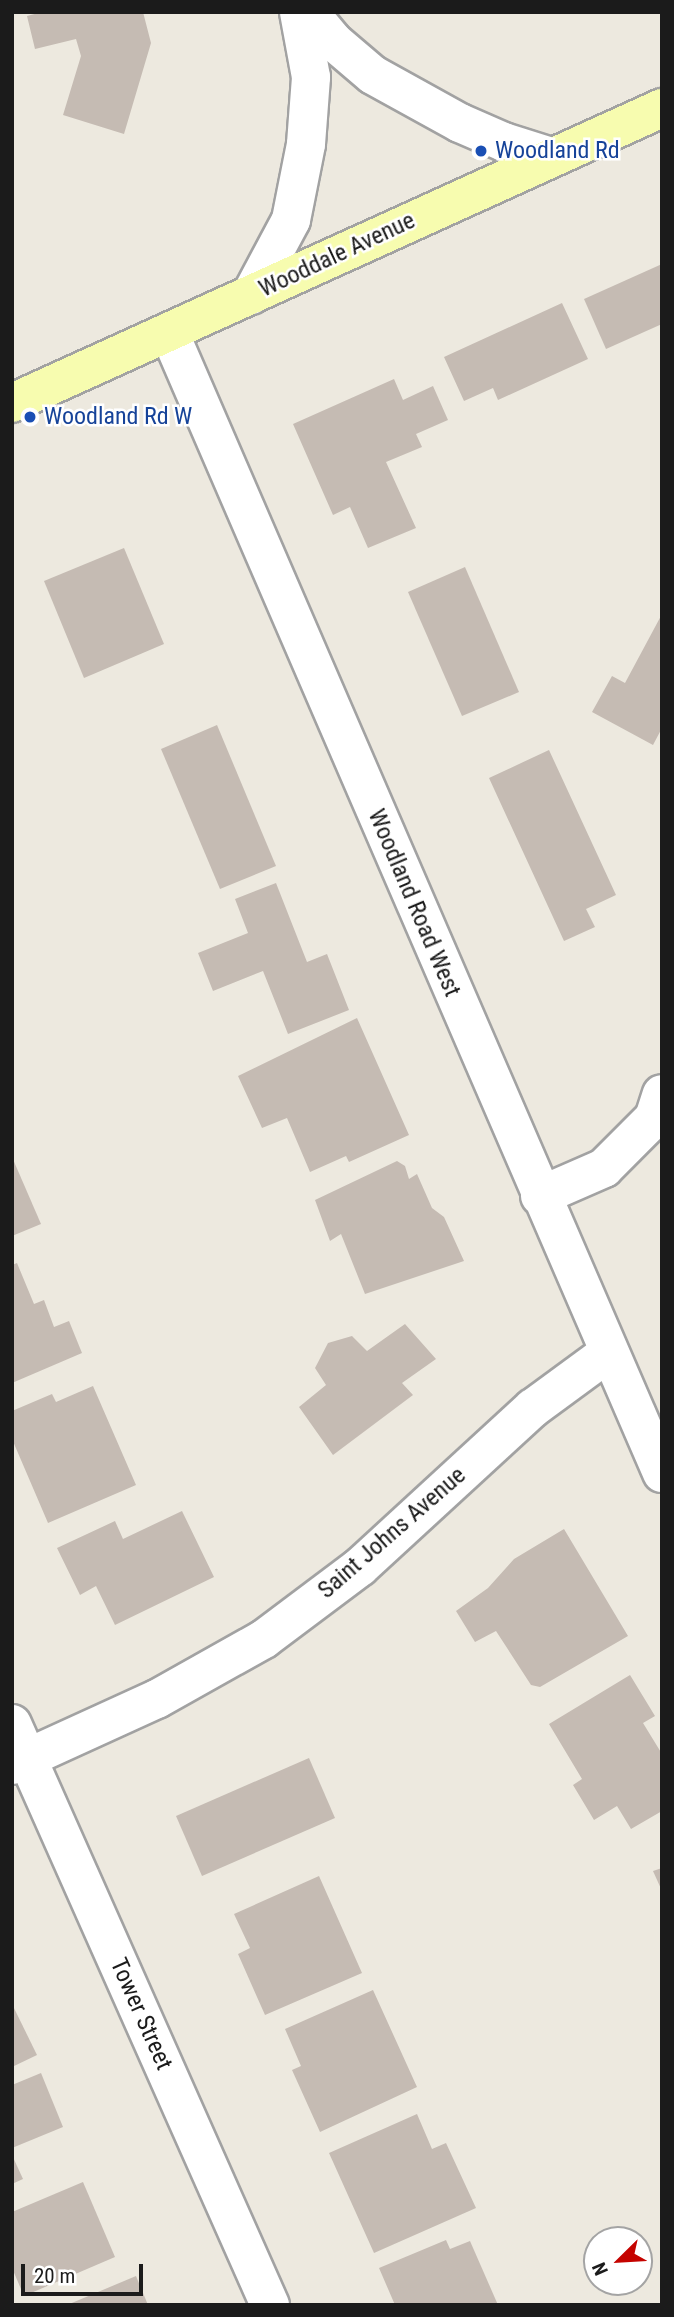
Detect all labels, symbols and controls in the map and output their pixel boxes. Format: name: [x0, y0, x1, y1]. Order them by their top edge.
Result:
place label: Woodland Rd: [495, 137, 620, 165]
marker: Woodland Rd: [473, 143, 489, 159]
street label: Wooddale Avenue: [254, 206, 420, 304]
place label: Woodland Rd W: [44, 403, 192, 431]
marker: Woodland Rd W: [22, 409, 38, 425]
street label: Woodland Road West: [362, 805, 466, 1001]
street label: Saint Johns Avenue: [312, 1461, 472, 1605]
street label: Tower Street: [104, 1954, 178, 2074]
north arrow: [583, 2226, 653, 2296]
scale bar: [24, 2250, 147, 2294]
text: N: [587, 2259, 613, 2279]
text: 20 m: [34, 2264, 75, 2288]

